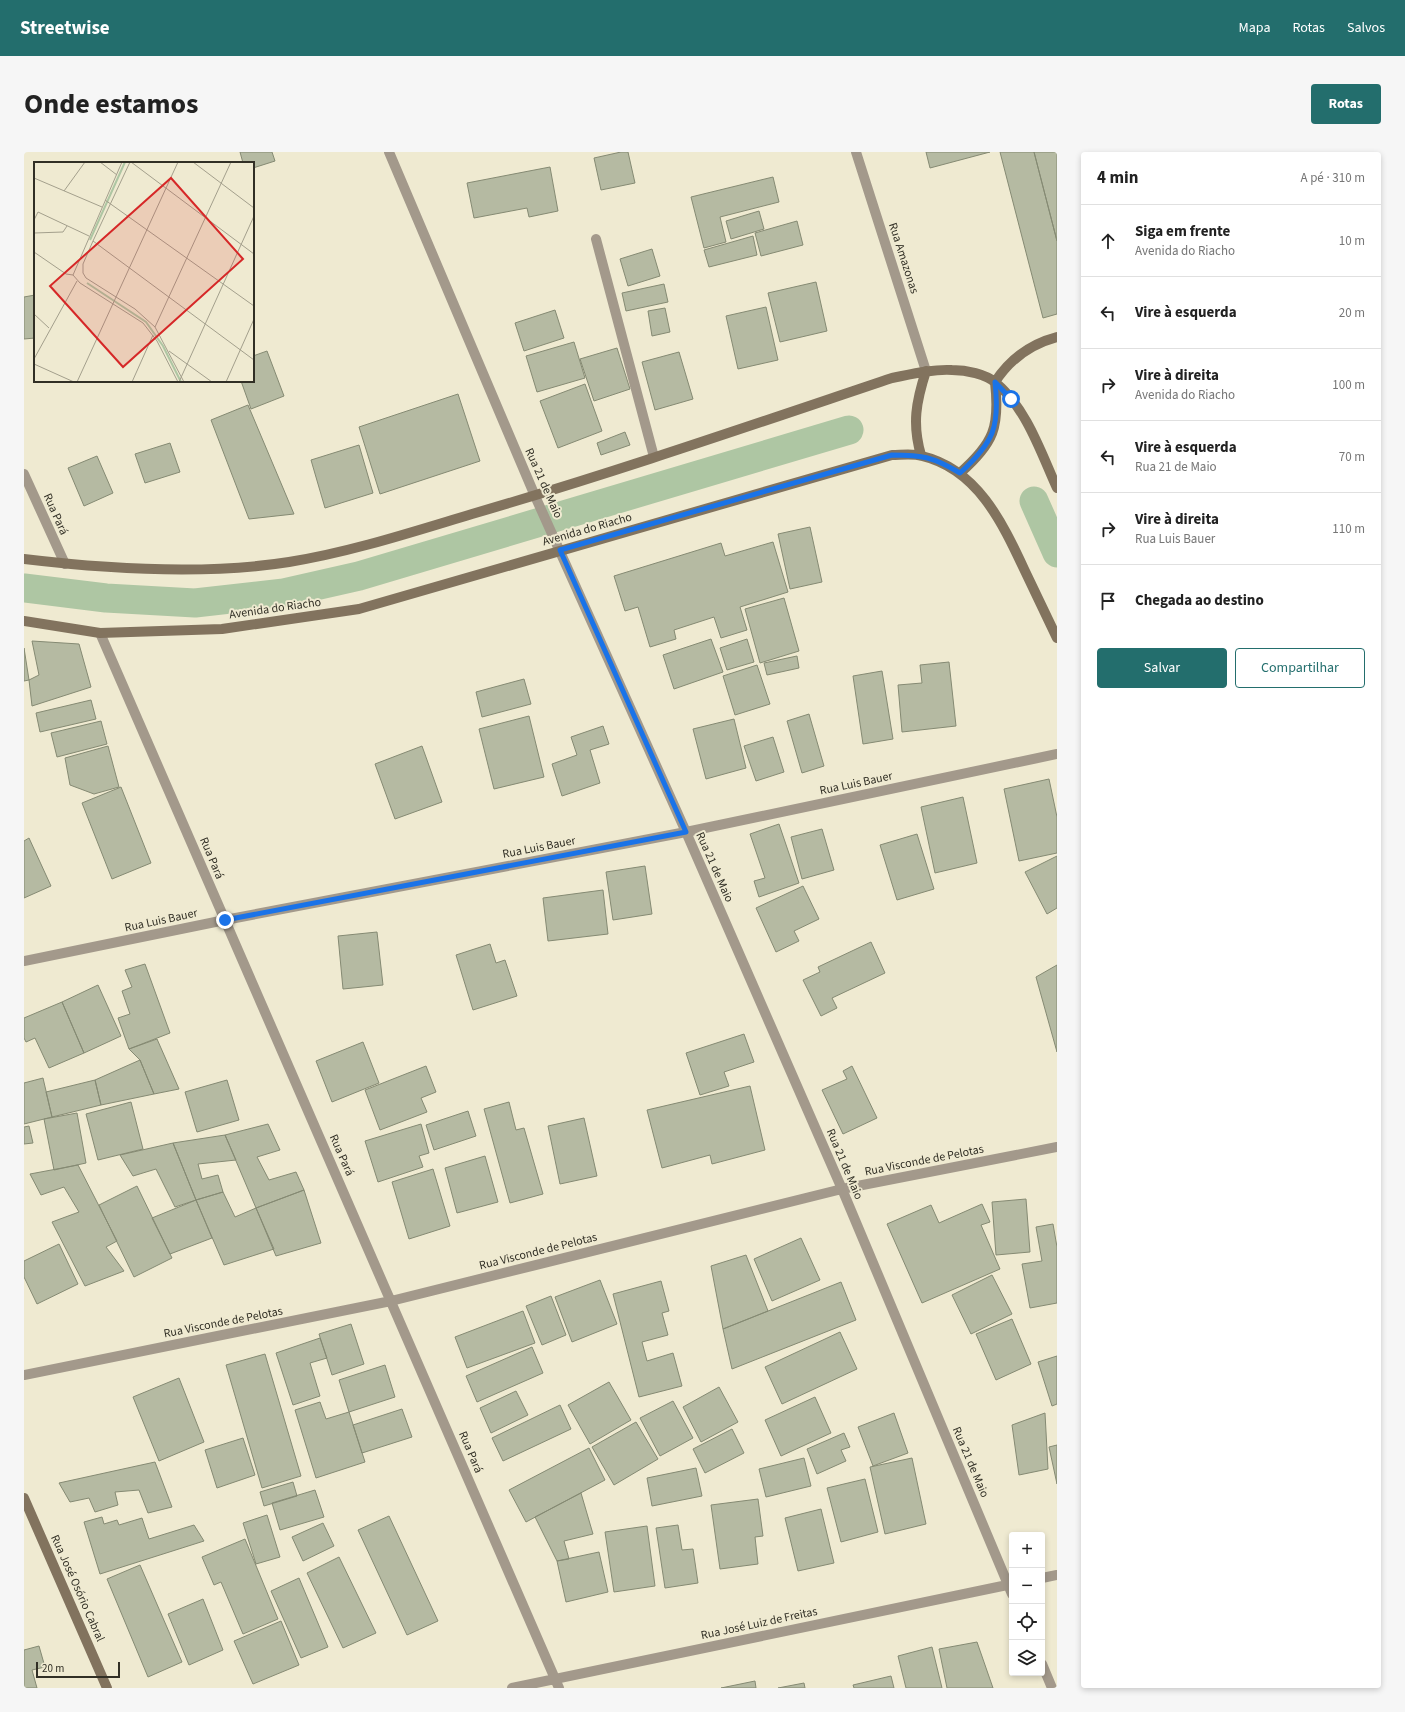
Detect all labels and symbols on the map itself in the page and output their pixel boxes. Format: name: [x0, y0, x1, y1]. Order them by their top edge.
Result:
inset map: [34, 162, 254, 382]
street label: Rua Amazonas: [884, 221, 923, 296]
route start: [1002, 390, 1020, 408]
street label: Rua 21 de Maio: [520, 445, 567, 521]
street label: Rua Pará: [39, 491, 72, 538]
street label: Avenida do Riacho: [540, 509, 634, 550]
street label: Avenida do Riacho: [228, 594, 322, 623]
street label: Rua Luis Bauer: [818, 767, 895, 800]
street label: Rua 21 de Maio: [691, 829, 738, 905]
street label: Rua Luis Bauer: [501, 832, 578, 863]
street label: Rua Pará: [195, 835, 228, 882]
street label: Rua Luis Bauer: [123, 904, 200, 937]
route end: [216, 911, 234, 929]
street label: Rua 21 de Maio: [822, 1126, 867, 1202]
street label: Rua Pará: [325, 1132, 358, 1179]
street label: Rua Visconde de Pelotas: [863, 1141, 985, 1180]
street label: Rua Visconde de Pelotas: [477, 1229, 599, 1274]
street label: Rua Visconde de Pelotas: [162, 1303, 284, 1342]
street label: Rua 21 de Maio: [948, 1424, 993, 1500]
street label: Rua Pará: [454, 1429, 487, 1476]
street label: Rua José Osório Cabral: [46, 1532, 109, 1644]
street label: Rua José Luiz de Freitas: [699, 1603, 819, 1644]
scale bar: [36, 1660, 120, 1679]

